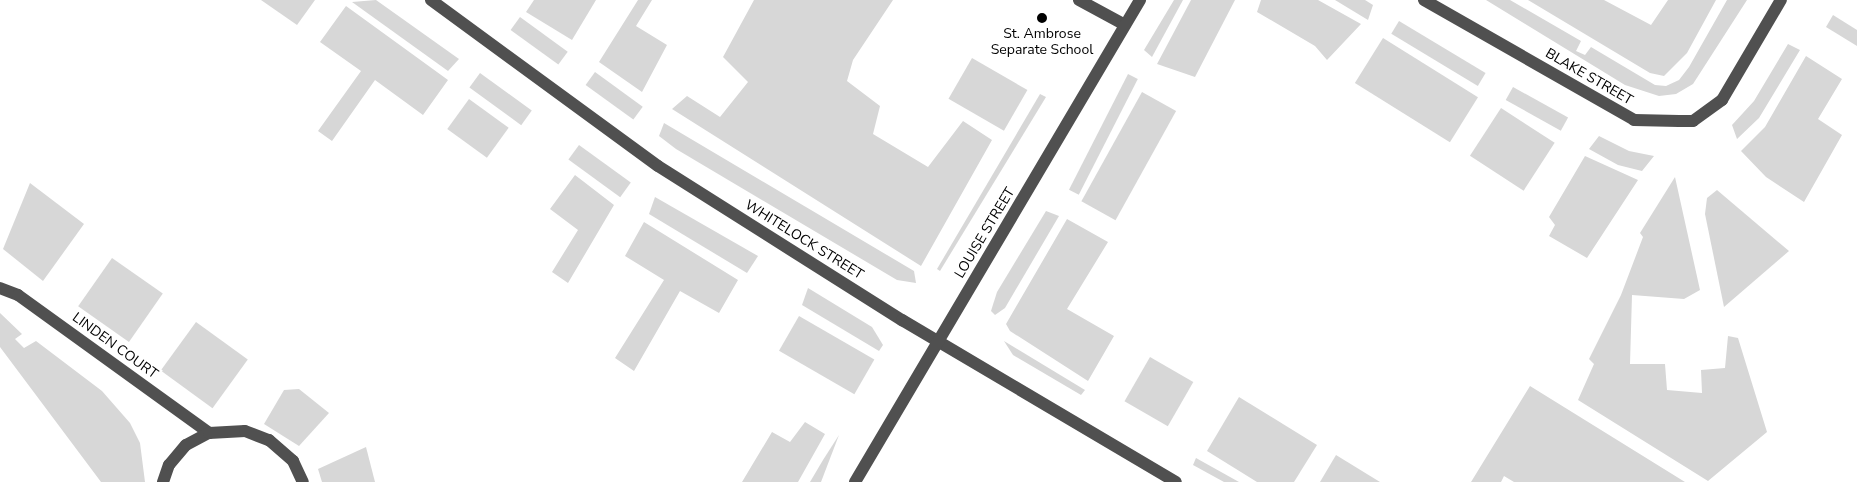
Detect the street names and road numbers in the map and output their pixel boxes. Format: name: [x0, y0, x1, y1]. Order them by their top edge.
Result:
street label: BLAKE STREET: [1542, 45, 1636, 109]
street label: LOUISE STREET: [951, 185, 1019, 281]
street label: WHITELOCK STREET: [742, 197, 866, 283]
street label: LINDEN COURT: [69, 309, 161, 383]

